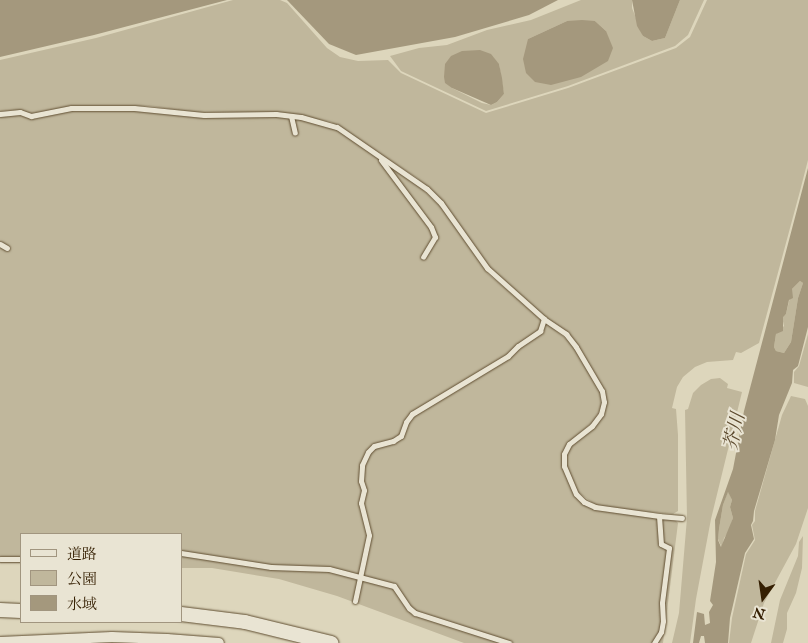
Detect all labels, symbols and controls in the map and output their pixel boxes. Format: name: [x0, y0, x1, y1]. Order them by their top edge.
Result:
water label: 芥川: [721, 411, 751, 453]
legend: [20, 533, 182, 623]
text: 道路: [67, 545, 97, 564]
text: 公園: [67, 570, 97, 589]
north arrow: [738, 573, 788, 623]
text: 水域: [67, 595, 97, 614]
text: N: [751, 602, 767, 623]

